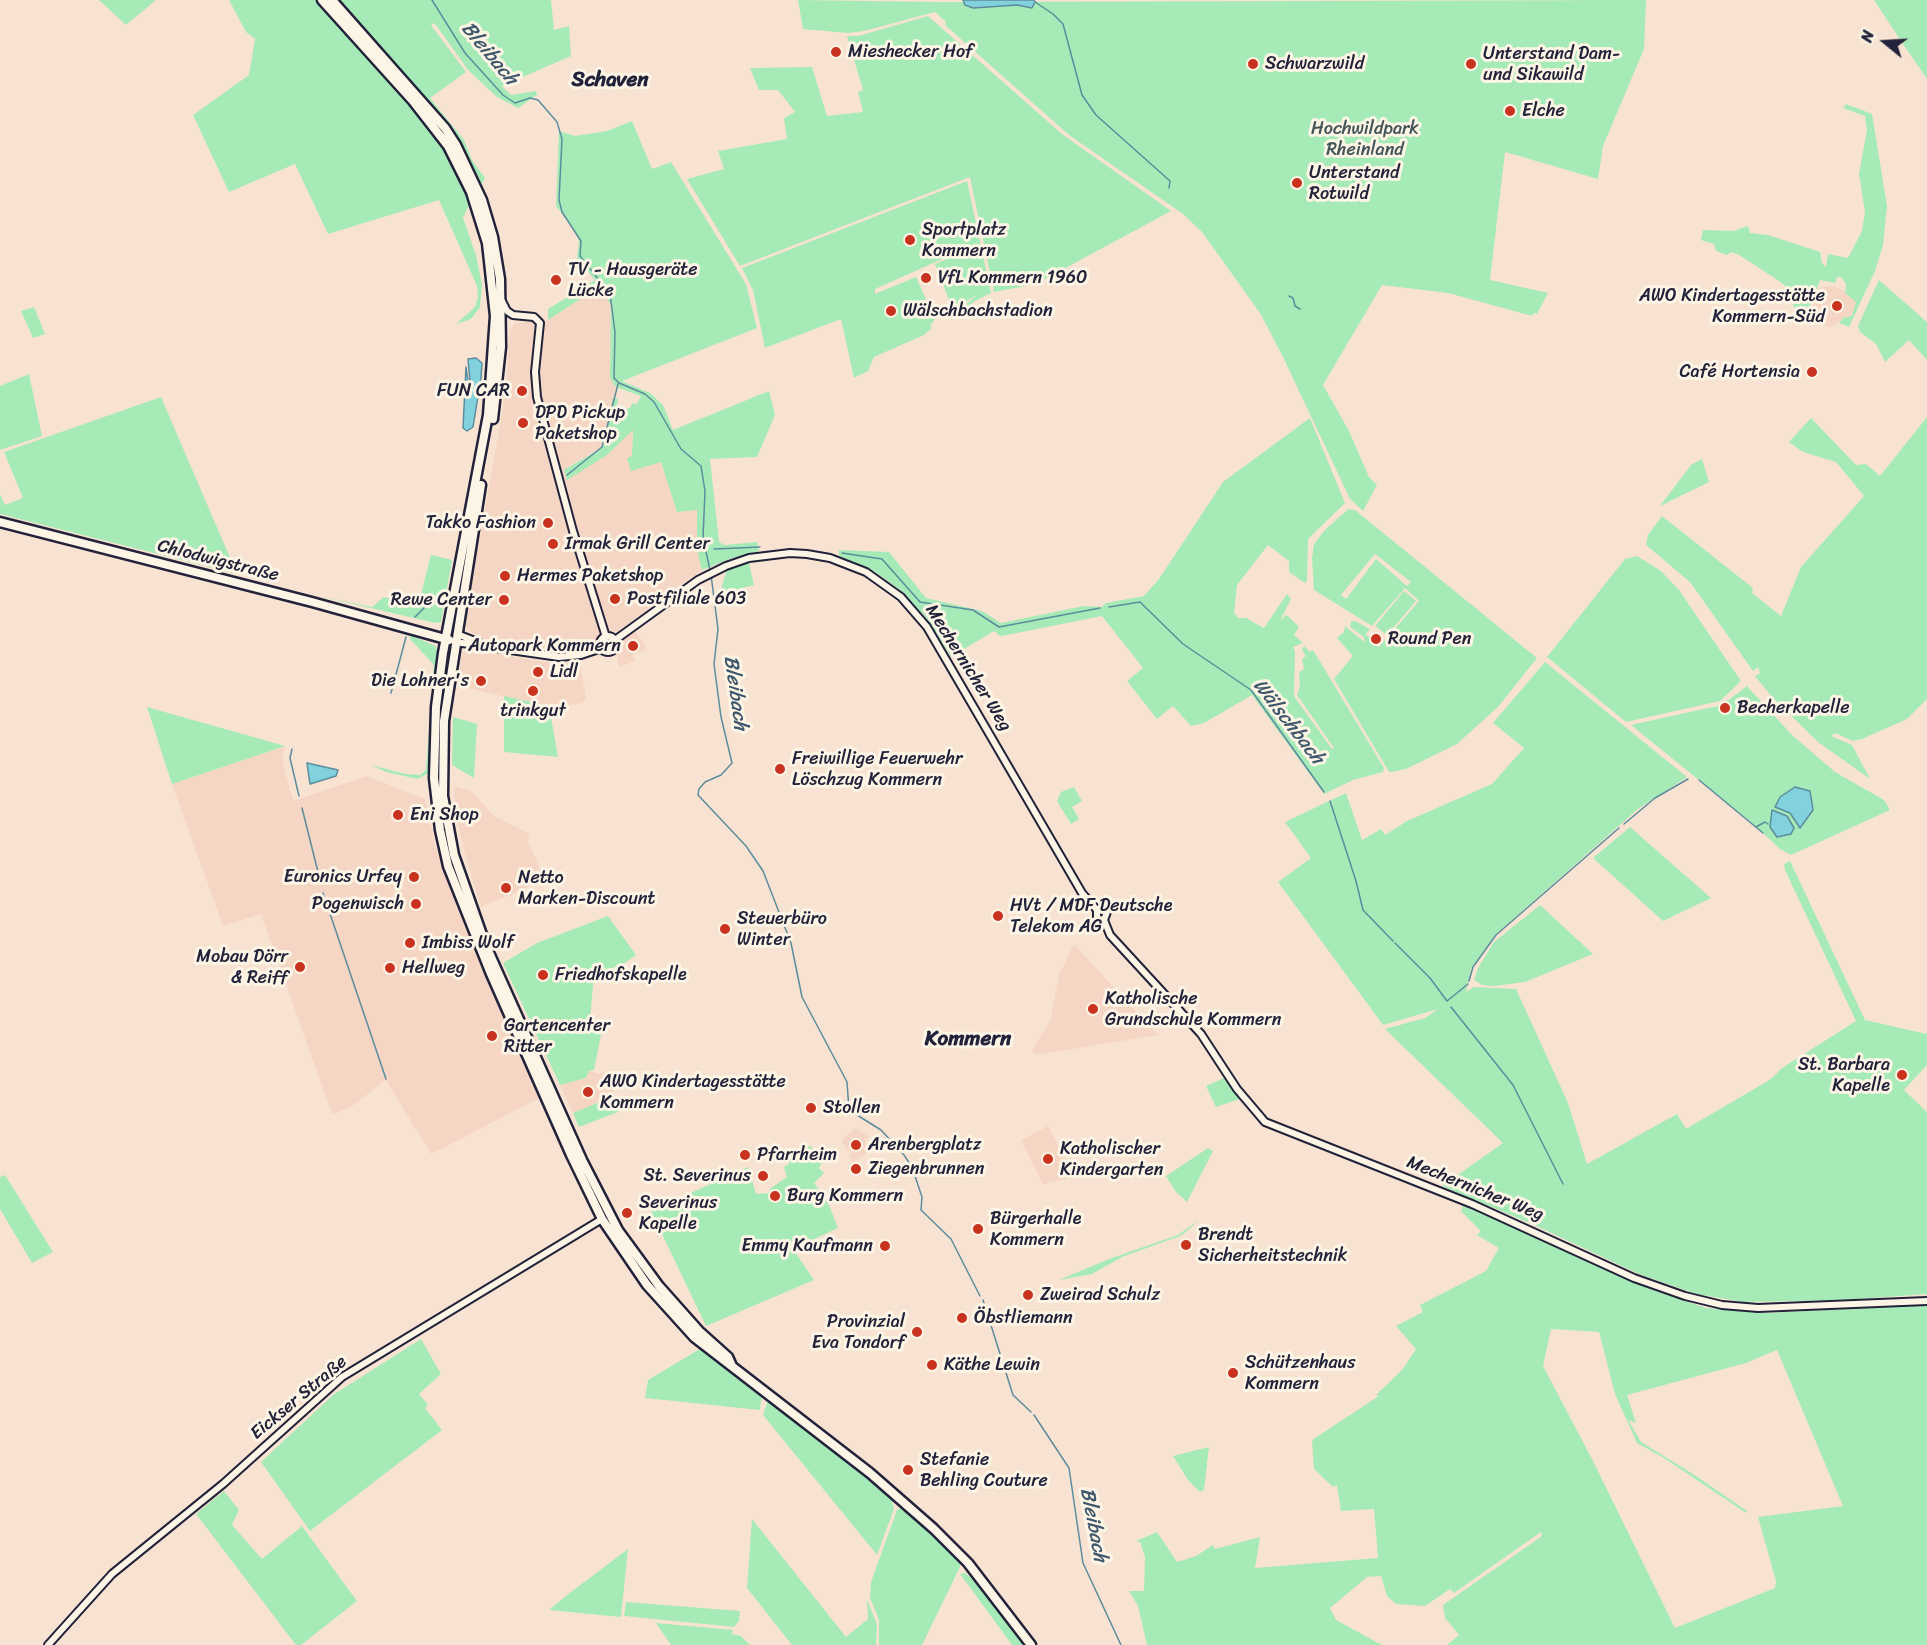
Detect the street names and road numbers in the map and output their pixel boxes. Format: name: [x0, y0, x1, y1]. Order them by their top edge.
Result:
street label: Chlodwigstraße: [155, 535, 281, 587]
street label: Mechernicher Weg: [920, 601, 1016, 735]
street label: Mechernicher Weg: [1403, 1152, 1547, 1226]
street label: Eickser Straße: [246, 1351, 352, 1445]

